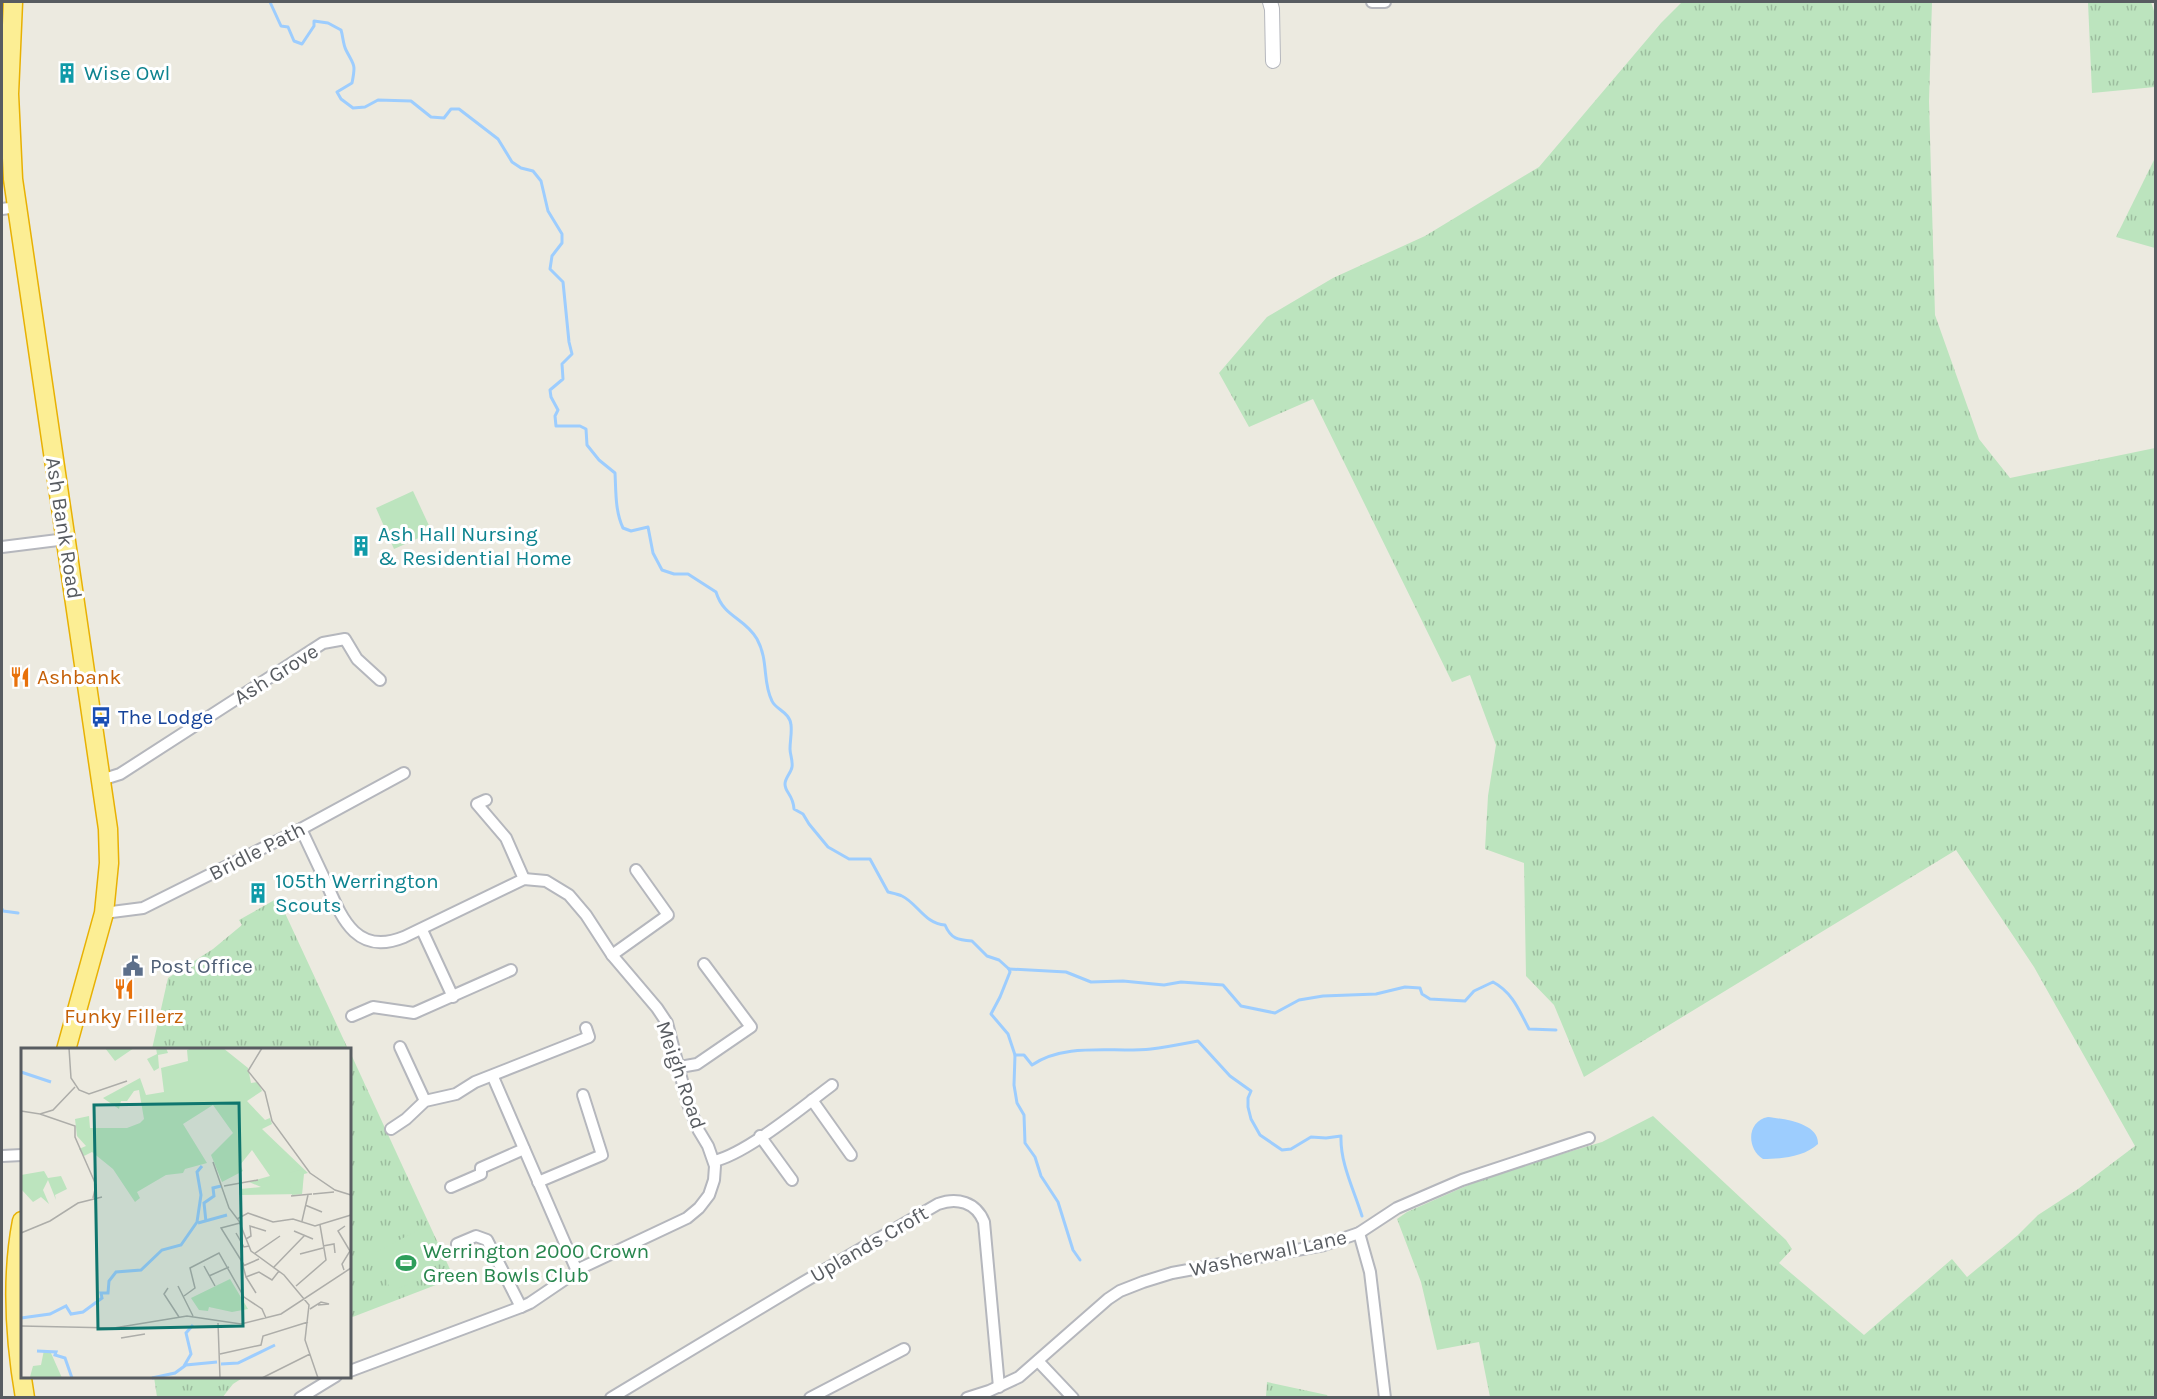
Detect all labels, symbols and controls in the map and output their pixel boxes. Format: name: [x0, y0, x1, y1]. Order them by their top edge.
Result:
building icon: Wise Owl: [55, 61, 79, 85]
place label: Wise Owl: [84, 61, 171, 85]
street label: Ash Bank Road: [41, 455, 87, 601]
place label: Ash Hall Nursing & Residential Home: [378, 522, 572, 570]
building icon: Ash Hall Nursing & Residential Home: [349, 534, 373, 558]
street label: Ash Grove: [229, 639, 323, 709]
restaurant icon: Ashbank: [8, 665, 32, 689]
place label: Ashbank: [37, 665, 121, 689]
bus stop icon: The Lodge: [89, 705, 113, 729]
place label: The Lodge: [118, 705, 213, 729]
street label: Bridle Path: [205, 817, 309, 885]
place label: 105th Werrington Scouts: [275, 869, 439, 917]
building icon: 105th Werrington Scouts: [246, 881, 270, 905]
public building icon: Post Office: [121, 954, 145, 978]
place label: Post Office: [150, 954, 253, 978]
restaurant icon: Funky Fillerz: [112, 977, 136, 1001]
place label: Funky Fillerz: [64, 1004, 184, 1028]
street label: Meigh Road: [651, 1018, 711, 1132]
inset map: [21, 1048, 351, 1378]
street label: Uplands Croft: [806, 1201, 932, 1287]
street label: Washerwall Lane: [1187, 1225, 1349, 1281]
place label: Werrington 2000 Crown Green Bowls Club: [423, 1239, 649, 1287]
sports icon: Werrington 2000 Crown Green Bowls Club: [394, 1251, 418, 1275]

